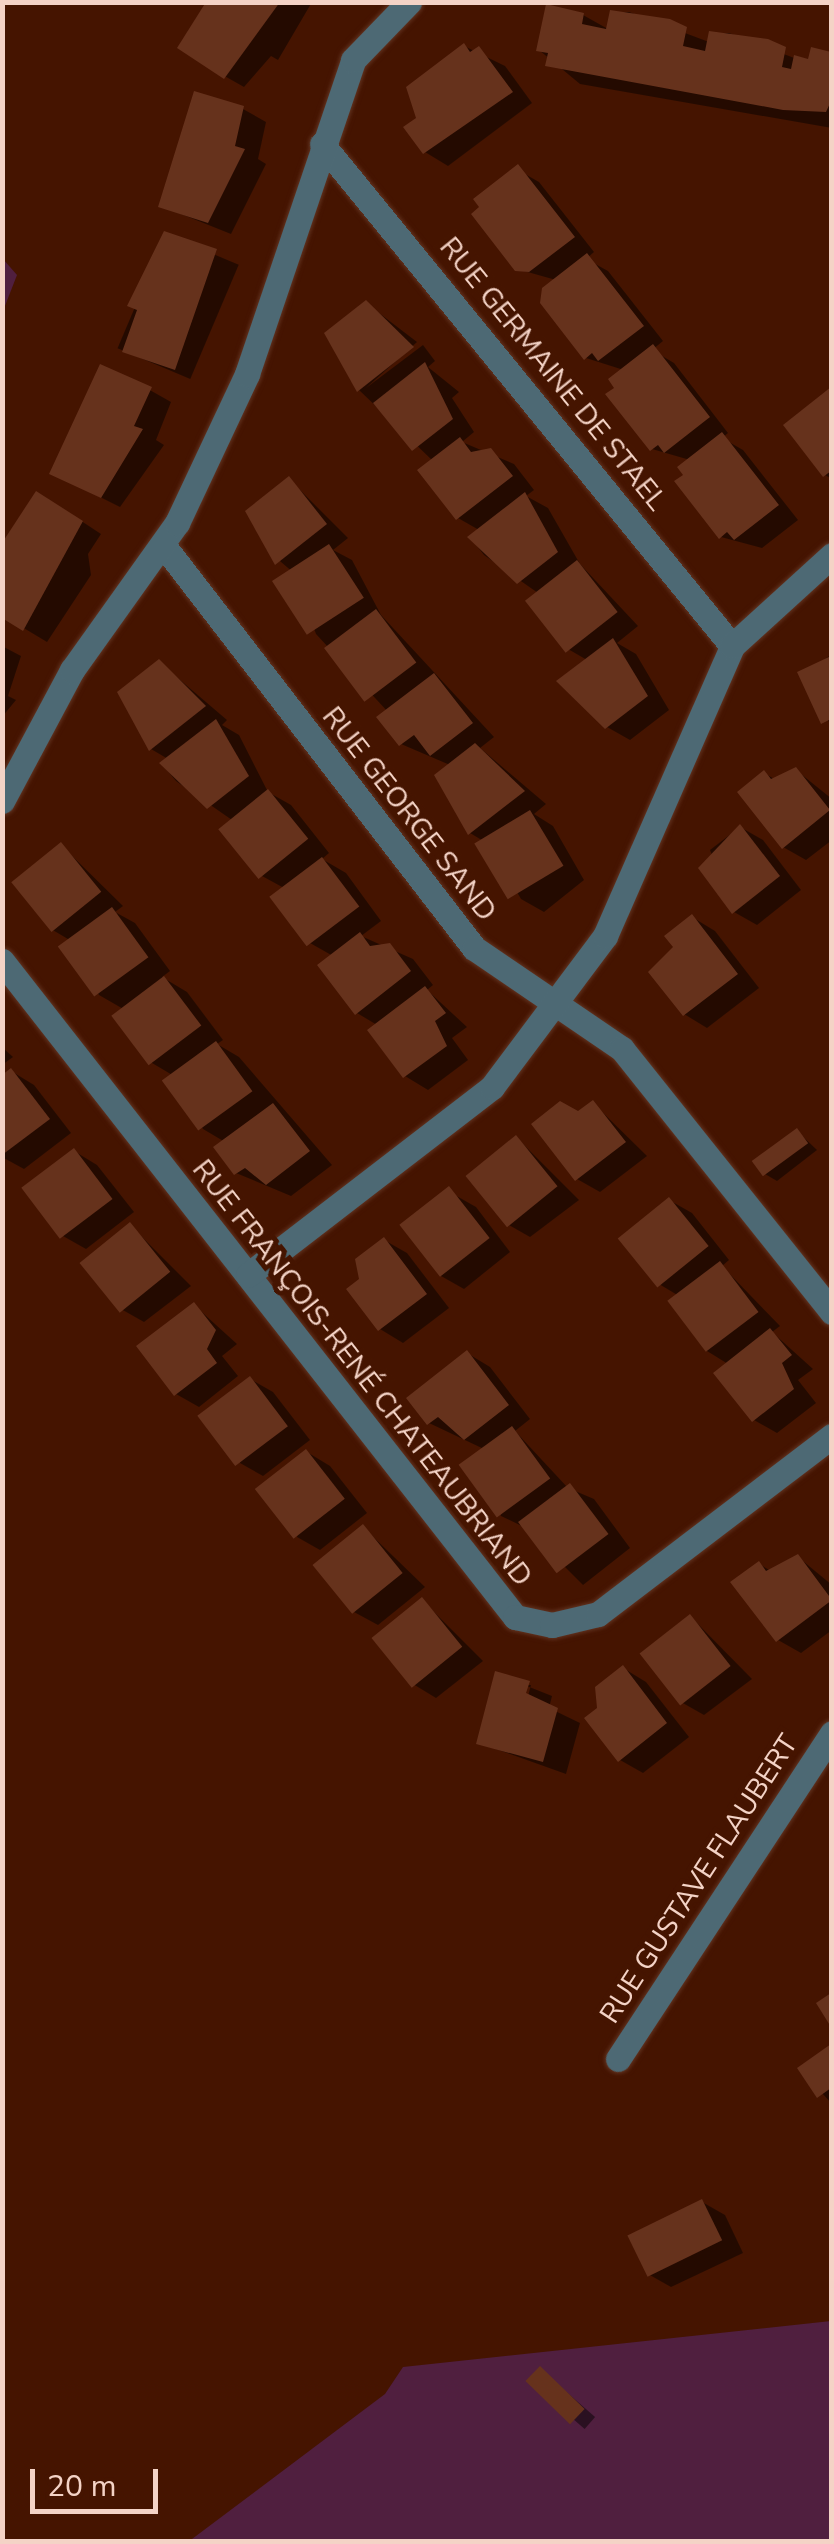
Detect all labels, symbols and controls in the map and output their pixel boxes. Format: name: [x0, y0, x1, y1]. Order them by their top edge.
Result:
street label: RUE GERMAINE DE STAEL: [432, 231, 674, 517]
street label: RUE GEORGE SAND: [315, 700, 503, 928]
street label: RUE FRANÇOIS-RENÉ CHATEAUBRIAND: [185, 1153, 539, 1593]
street label: RUE GUSTAVE FLAUBERT: [593, 1728, 805, 2030]
scale bar: [35, 2449, 162, 2511]
text: 20 m: [47, 2466, 116, 2507]

